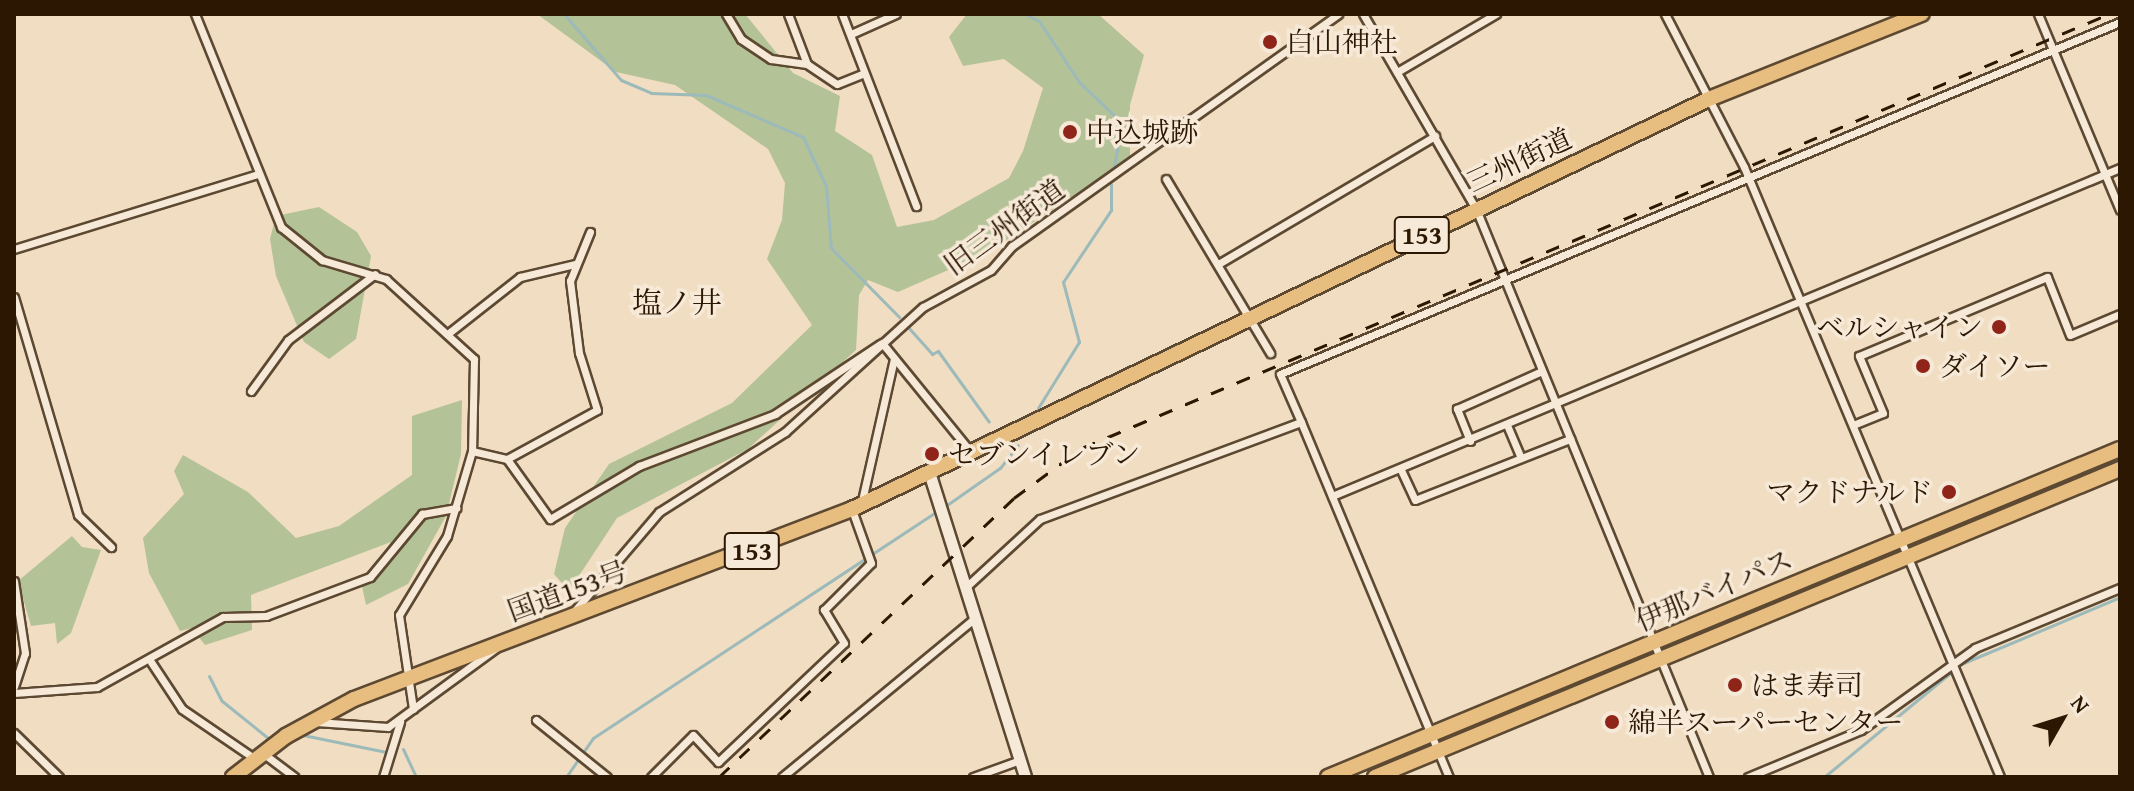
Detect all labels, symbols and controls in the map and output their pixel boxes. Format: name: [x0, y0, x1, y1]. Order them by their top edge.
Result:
place label: 白山神社: [1286, 25, 1398, 59]
marker: 白山神社: [1261, 33, 1279, 51]
place label: 中込城跡: [1086, 115, 1198, 149]
street label: 三州街道: [1461, 121, 1577, 199]
marker: 中込城跡: [1061, 123, 1079, 141]
street label: 旧三州街道: [937, 172, 1071, 282]
road number: 153: [1392, 213, 1452, 257]
district label: 塩ノ井: [632, 284, 722, 320]
place label: ベルシャイン: [1815, 310, 1983, 344]
marker: ベルシャイン: [1990, 318, 2008, 336]
place label: ダイソー: [1939, 349, 2051, 383]
marker: ダイソー: [1914, 357, 1932, 375]
place label: セブンイレブン: [948, 437, 1144, 471]
marker: セブンイレブン: [923, 445, 941, 463]
place label: マクドナルド: [1765, 475, 1933, 509]
marker: マクドナルド: [1940, 483, 1958, 501]
road number: 153: [722, 529, 782, 573]
street label: 伊那バイパス: [1630, 542, 1798, 638]
street label: 国道153号: [503, 554, 631, 628]
place label: はま寿司: [1751, 668, 1863, 702]
marker: はま寿司: [1726, 676, 1744, 694]
north arrow: [2022, 679, 2102, 759]
text: N: [2064, 688, 2098, 720]
place label: 綿半スーパーセンター: [1628, 705, 1907, 739]
marker: 綿半スーパーセンター: [1603, 713, 1621, 731]

